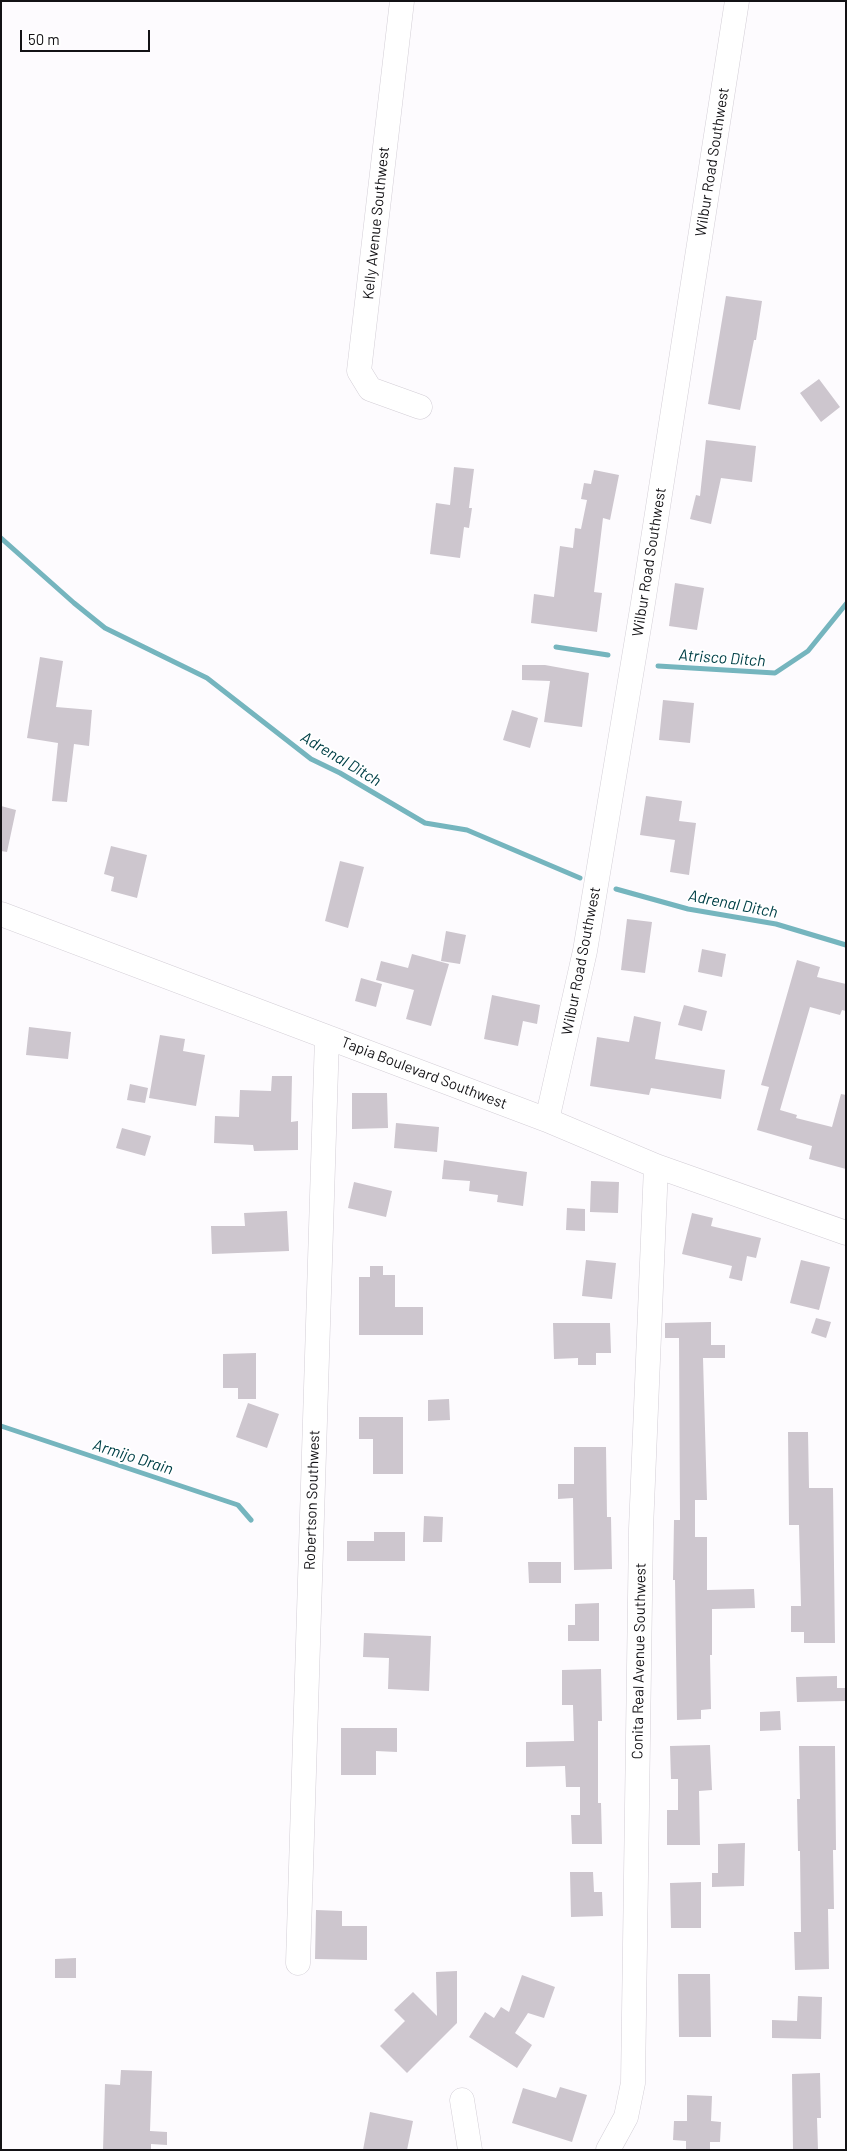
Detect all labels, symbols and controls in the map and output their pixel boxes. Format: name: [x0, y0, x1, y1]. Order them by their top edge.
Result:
scale bar: [22, 20, 152, 52]
text: 50 m: [28, 30, 60, 48]
street label: Wilbur Road Southwest: [691, 86, 733, 238]
street label: Kelly Avenue Southwest: [359, 146, 393, 300]
street label: Wilbur Road Southwest: [628, 486, 670, 638]
water label: Atrisco Ditch: [678, 645, 766, 671]
water label: Adrenal Ditch: [297, 727, 385, 791]
street label: Wilbur Road Southwest: [558, 885, 604, 1037]
water label: Adrenal Ditch: [687, 886, 779, 922]
street label: Tapia Boulevard Southwest: [338, 1033, 510, 1113]
street label: Robertson Southwest: [301, 1429, 323, 1571]
water label: Armijo Drain: [91, 1435, 175, 1479]
street label: Conita Real Avenue Southwest: [628, 1563, 650, 1759]

